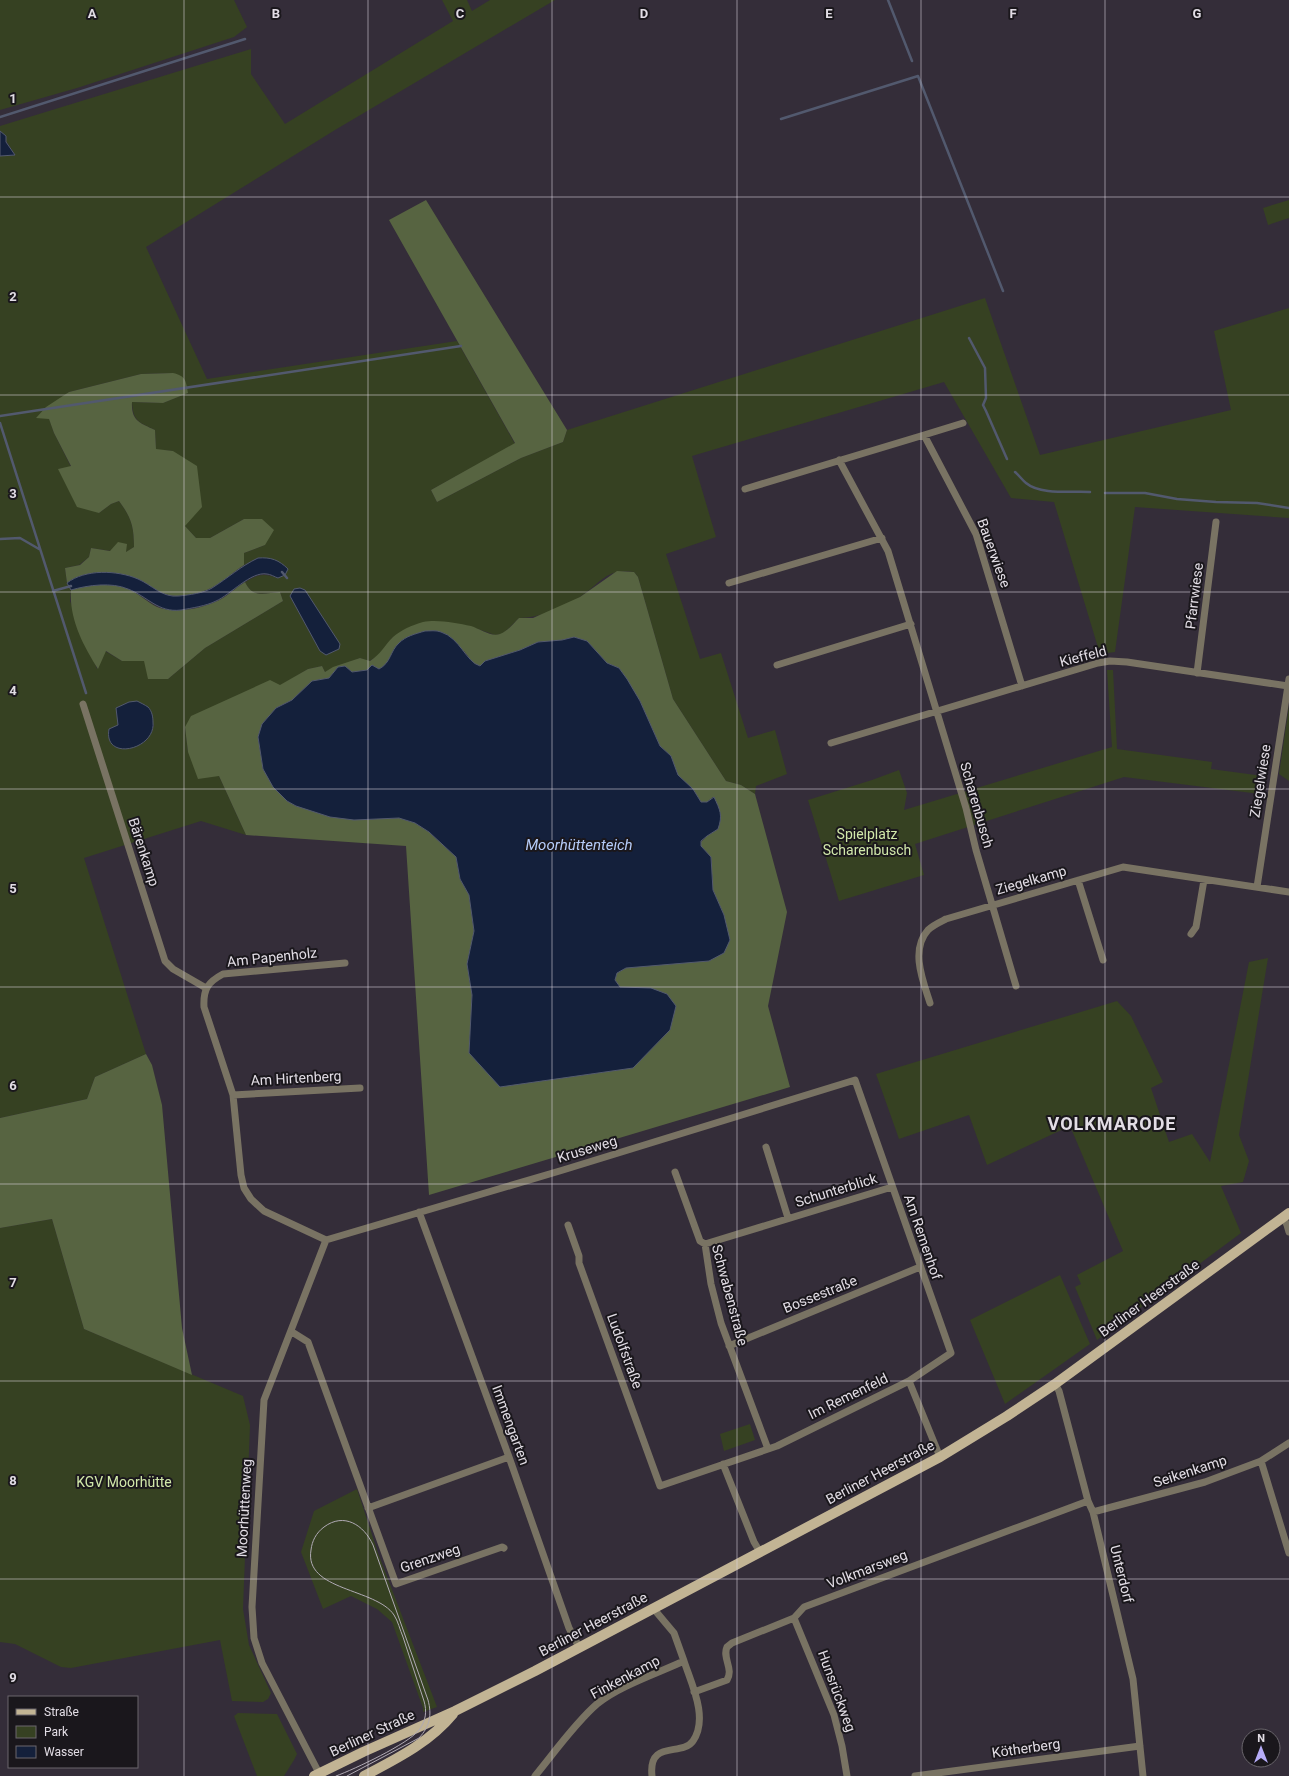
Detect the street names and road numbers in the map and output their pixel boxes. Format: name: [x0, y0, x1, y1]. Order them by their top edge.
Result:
street label: Bauerwiese: [974, 516, 1014, 590]
street label: Pfarrwiese: [1182, 562, 1206, 630]
street label: Kieffeld: [1058, 642, 1108, 670]
street label: Ziegelwiese: [1246, 743, 1274, 819]
street label: Scharenbusch: [957, 760, 997, 850]
street label: Bärenkamp: [125, 816, 163, 888]
street label: Ziegelkamp: [994, 862, 1068, 898]
street label: Am Papenholz: [226, 944, 318, 970]
street label: Am Hirtenberg: [250, 1068, 342, 1088]
street label: Kruseweg: [555, 1132, 619, 1166]
street label: Schunterblick: [793, 1170, 880, 1210]
street label: Am Remenhof: [901, 1192, 945, 1282]
street label: Schwabenstraße: [709, 1243, 751, 1347]
street label: Berliner Heerstraße: [1096, 1256, 1202, 1340]
street label: Bossestraße: [781, 1272, 859, 1316]
street label: Ludolfstraße: [604, 1311, 646, 1391]
street label: Im Remenfeld: [806, 1370, 890, 1422]
street label: Immengarten: [489, 1383, 533, 1467]
street label: Berliner Heerstraße: [823, 1437, 937, 1507]
street label: Seikenkamp: [1151, 1452, 1229, 1490]
street label: Moorhüttenweg: [233, 1458, 255, 1558]
street label: Grenzweg: [398, 1540, 462, 1576]
street label: Unterdorf: [1107, 1543, 1137, 1605]
street label: Volkmarsweg: [825, 1546, 909, 1592]
street label: Berliner Heerstraße: [536, 1589, 650, 1659]
street label: Hunsrückweg: [815, 1648, 859, 1734]
street label: Finkenkamp: [588, 1652, 662, 1702]
street label: Berliner Straße: [327, 1706, 417, 1760]
street label: Kötherberg: [991, 1735, 1061, 1761]

